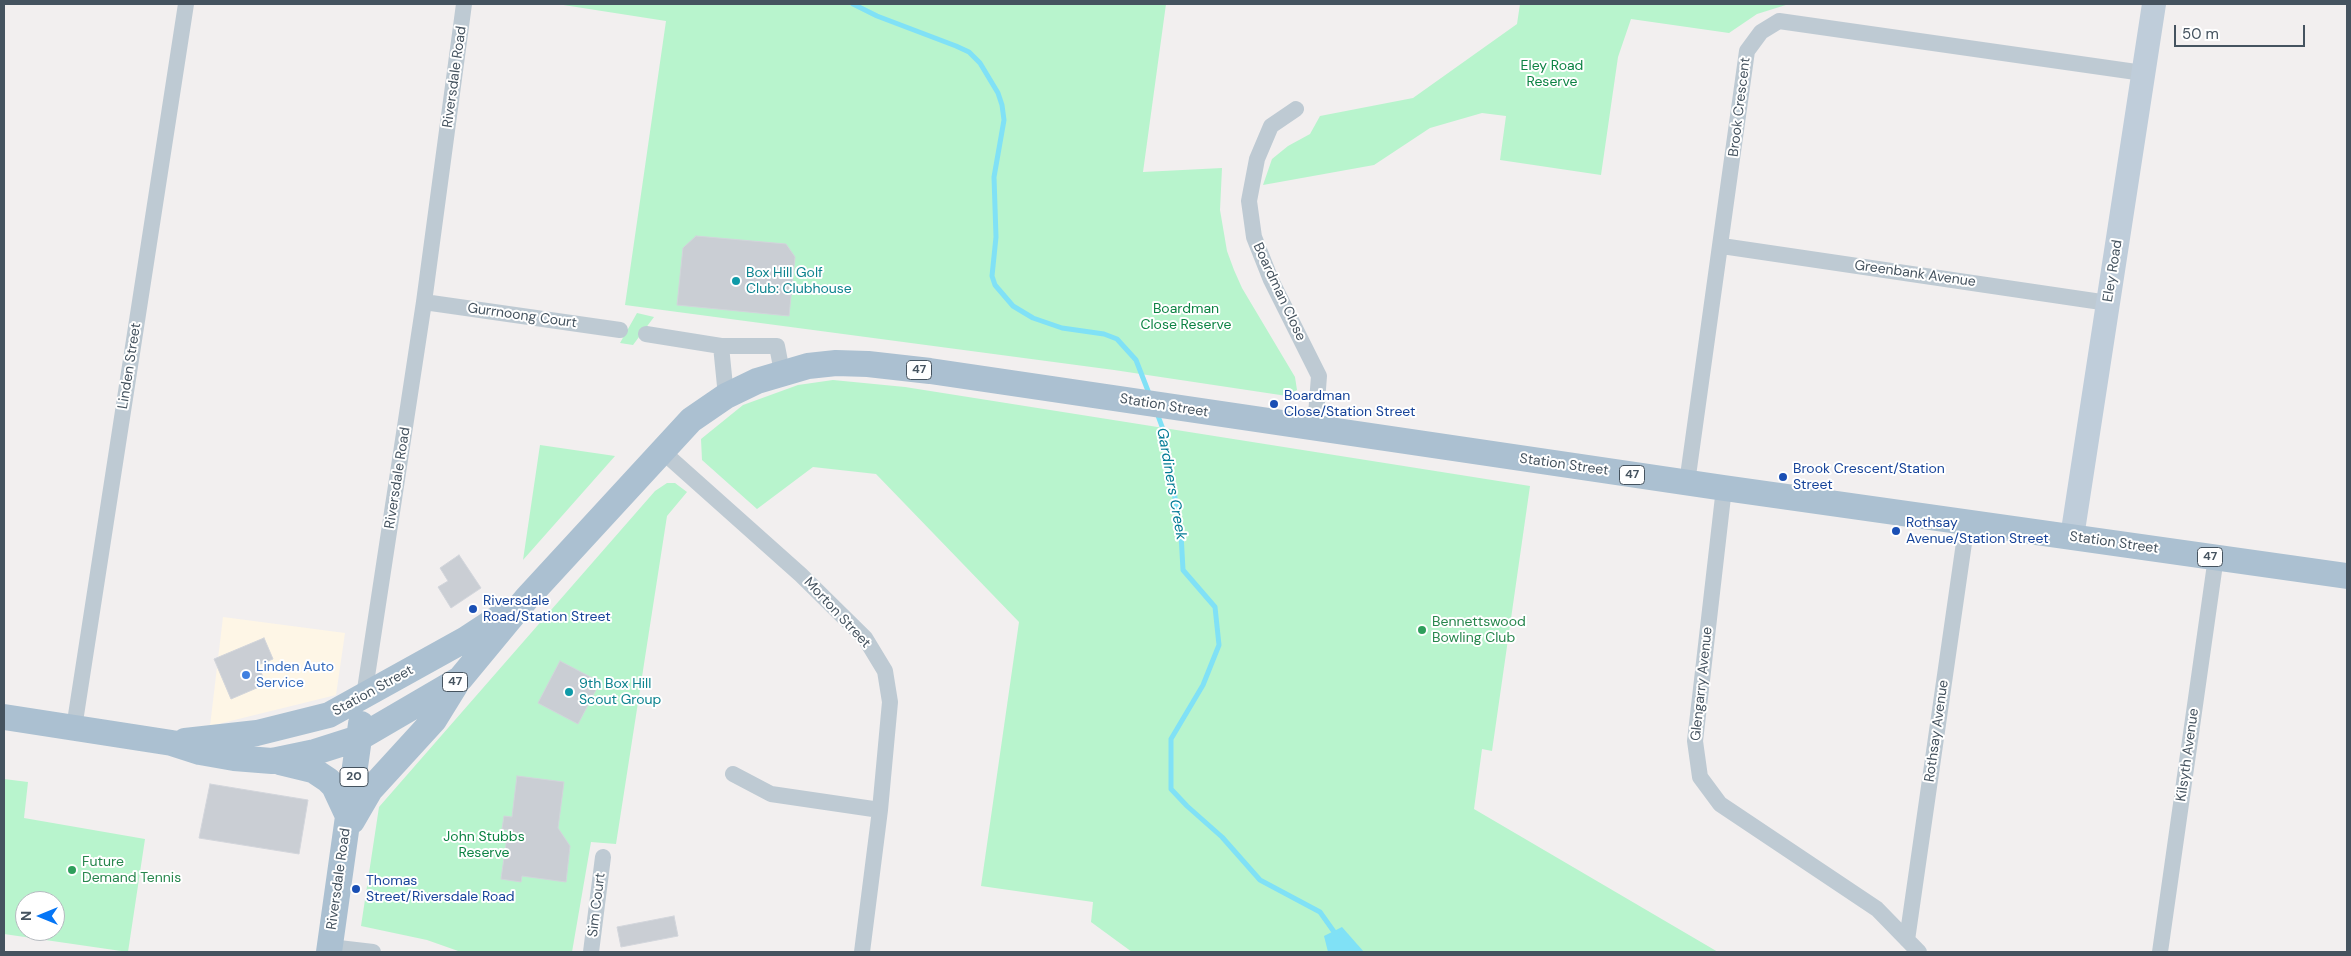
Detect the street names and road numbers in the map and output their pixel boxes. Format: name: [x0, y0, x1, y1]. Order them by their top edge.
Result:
street label: Riversdale Road: [440, 25, 470, 129]
street label: Brook Crescent: [1726, 56, 1754, 158]
street label: Eley Road: [2100, 239, 2126, 303]
street label: Boardman Close: [1249, 240, 1309, 344]
street label: Greenbank Avenue: [1853, 257, 1977, 291]
street label: Gurrnoong Court: [466, 300, 578, 332]
street label: Linden Street: [115, 322, 145, 410]
road number: 47: [906, 360, 932, 380]
street label: Station Street: [1118, 391, 1210, 421]
street label: Riversdale Road: [382, 426, 414, 530]
street label: Station Street: [1518, 450, 1610, 480]
road number: 47: [1620, 466, 1644, 484]
street label: Station Street: [2068, 528, 2160, 558]
road number: 47: [2198, 548, 2222, 566]
street label: Morton Street: [800, 574, 874, 652]
street label: Glengarry Avenue: [1688, 626, 1716, 742]
street label: Station Street: [330, 662, 416, 720]
road number: 47: [442, 672, 468, 692]
street label: Rothsay Avenue: [1922, 679, 1952, 783]
street label: Kilsyth Avenue: [2173, 707, 2203, 803]
road number: 20: [340, 768, 368, 786]
street label: Riversdale Road: [324, 827, 354, 931]
street label: Sim Court: [585, 872, 609, 938]

